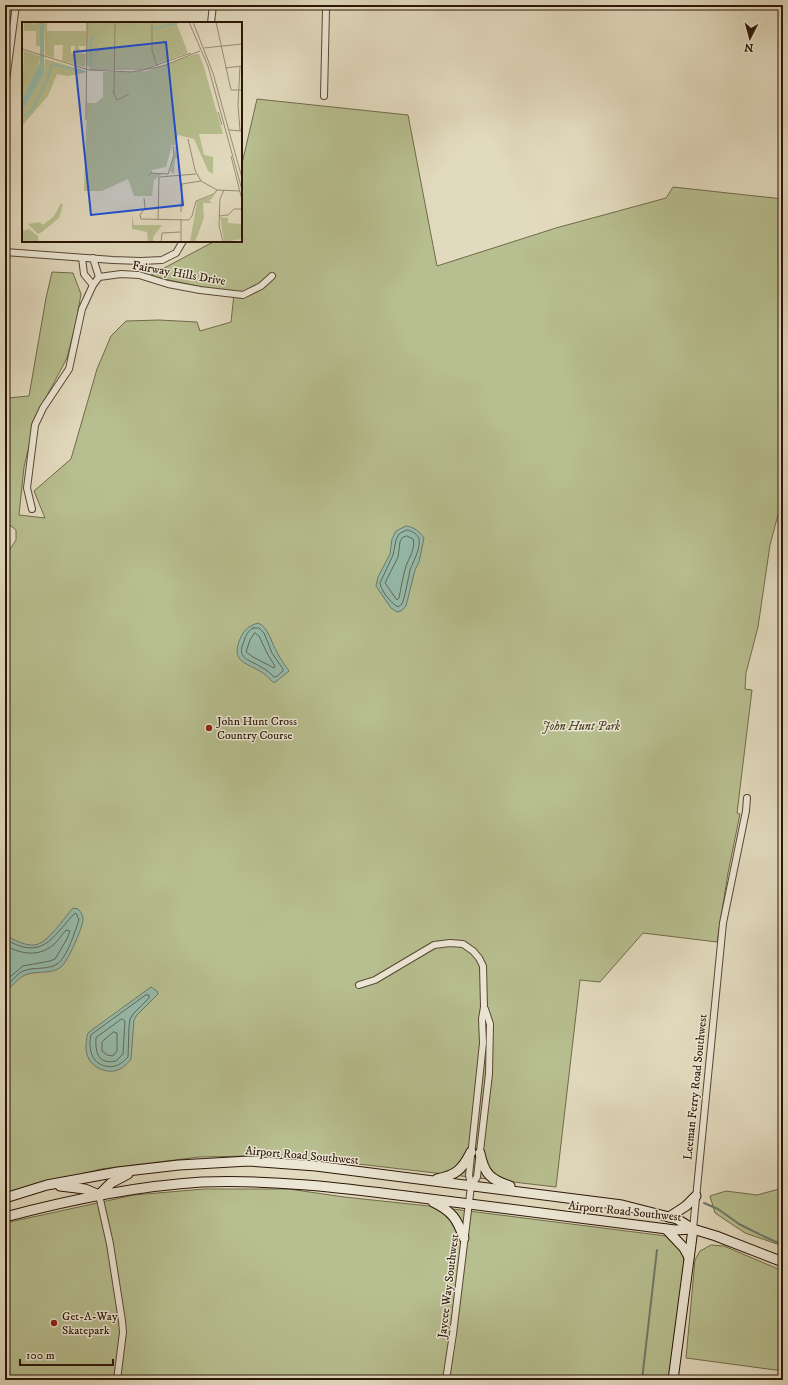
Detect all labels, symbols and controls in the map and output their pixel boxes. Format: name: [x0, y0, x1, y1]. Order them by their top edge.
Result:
north arrow: [730, 18, 770, 58]
inset map: [22, 22, 242, 242]
text: N: [744, 40, 754, 54]
street label: Fairway Hills Drive: [131, 258, 227, 289]
place label: John Hunt Cross Country Course: [216, 714, 297, 743]
park label: John Hunt Park: [542, 719, 620, 734]
marker: John Hunt Cross Country Course: [204, 723, 214, 733]
street label: Leeman Ferry Road Southwest: [680, 1013, 711, 1161]
street label: Airport Road Southwest: [245, 1143, 359, 1168]
street label: Airport Road Southwest: [568, 1198, 682, 1225]
street label: Jaycee Way Southwest: [435, 1233, 462, 1340]
place label: Get-A-Way Skatepark: [62, 1309, 118, 1338]
marker: Get-A-Way Skatepark: [49, 1318, 59, 1328]
scale bar: [20, 1341, 113, 1367]
text: 100 m: [26, 1348, 55, 1363]

